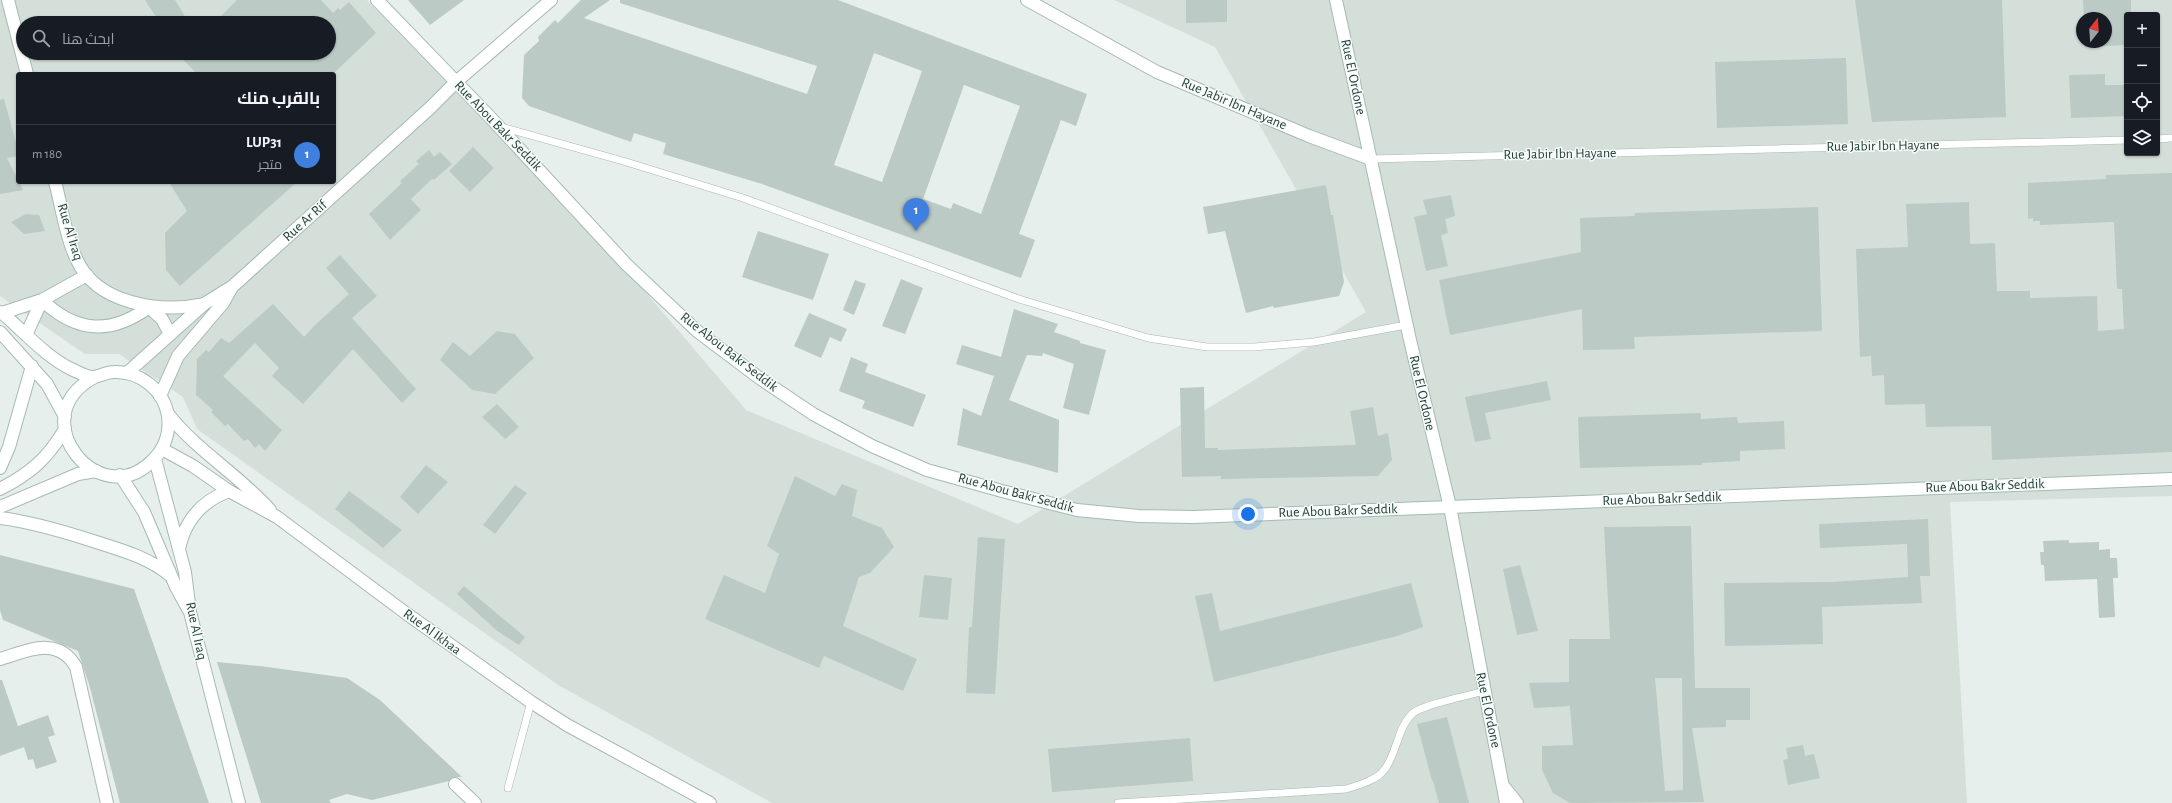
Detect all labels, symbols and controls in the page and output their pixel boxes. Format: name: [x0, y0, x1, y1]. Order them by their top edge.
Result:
north arrow: [2076, 12, 2112, 48]
map controls: [2124, 12, 2160, 156]
button: +: [2124, 12, 2160, 48]
search box: [16, 16, 336, 60]
icon: search: [30, 27, 52, 49]
text: ابحث هنا: [62, 32, 115, 47]
street label: Rue El Ordone: [1338, 38, 1368, 116]
button: −: [2124, 48, 2160, 84]
street label: Rue Jabir Ibn Hayane: [1179, 75, 1289, 133]
street label: Rue Abou Bakr Seddik: [452, 78, 545, 174]
button: locate: [2124, 84, 2160, 120]
text: بالقرب منك: [237, 90, 320, 107]
button: layers: [2124, 120, 2160, 156]
text: LUP31: [246, 135, 282, 150]
street label: Rue Jabir Ibn Hayane: [1826, 138, 1940, 154]
street label: Rue Jabir Ibn Hayane: [1503, 146, 1617, 162]
text: 180 m: [32, 148, 62, 161]
text: 1: [305, 148, 309, 161]
text: متجر: [258, 159, 282, 172]
street label: Rue Ar Rif: [280, 197, 330, 244]
pin: 1: [903, 198, 929, 231]
street label: Rue Al Iraq: [55, 202, 85, 262]
street label: Rue Abou Bakr Seddik: [678, 310, 781, 395]
street label: Rue El Ordone: [1407, 354, 1437, 432]
street label: Rue Abou Bakr Seddik: [957, 471, 1076, 515]
street label: Rue Abou Bakr Seddik: [1925, 477, 2045, 495]
street label: Rue Abou Bakr Seddik: [1602, 490, 1722, 508]
street label: Rue Abou Bakr Seddik: [1278, 502, 1398, 520]
your location: [1238, 504, 1258, 524]
street label: Rue Al Iraq: [183, 601, 209, 661]
street label: Rue Al Ikhaa: [401, 606, 464, 658]
street label: Rue El Ordone: [1473, 671, 1503, 749]

